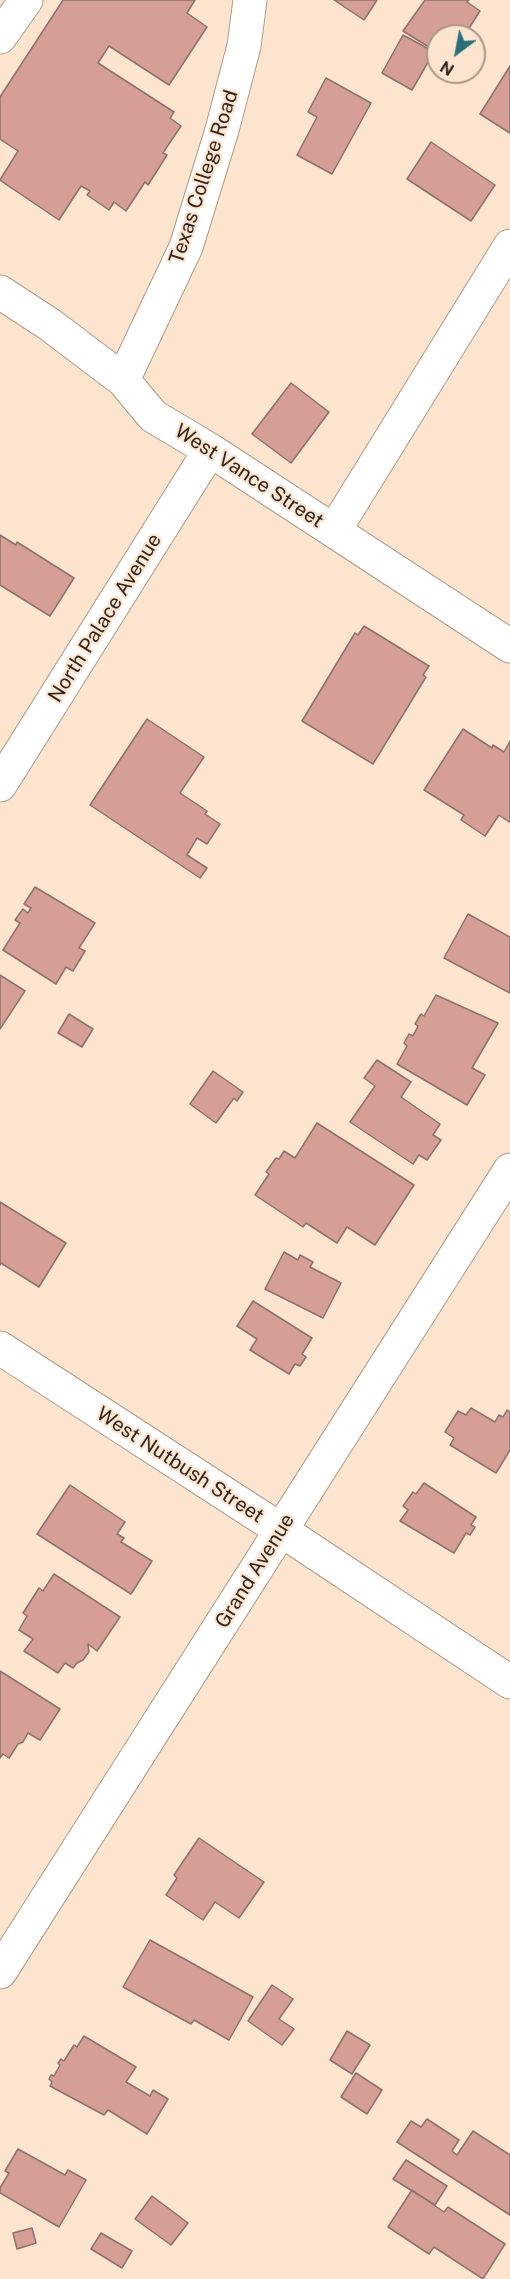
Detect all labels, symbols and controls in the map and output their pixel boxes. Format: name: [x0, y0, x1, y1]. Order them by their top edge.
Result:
north arrow: [426, 24, 486, 84]
text: N: [437, 57, 458, 79]
street label: Texas College Road: [165, 87, 243, 267]
street label: West Vance Street: [170, 419, 328, 533]
street label: North Palace Avenue: [43, 529, 167, 707]
street label: West Nutbush Street: [92, 1402, 268, 1528]
street label: Grand Avenue: [210, 1509, 300, 1633]

